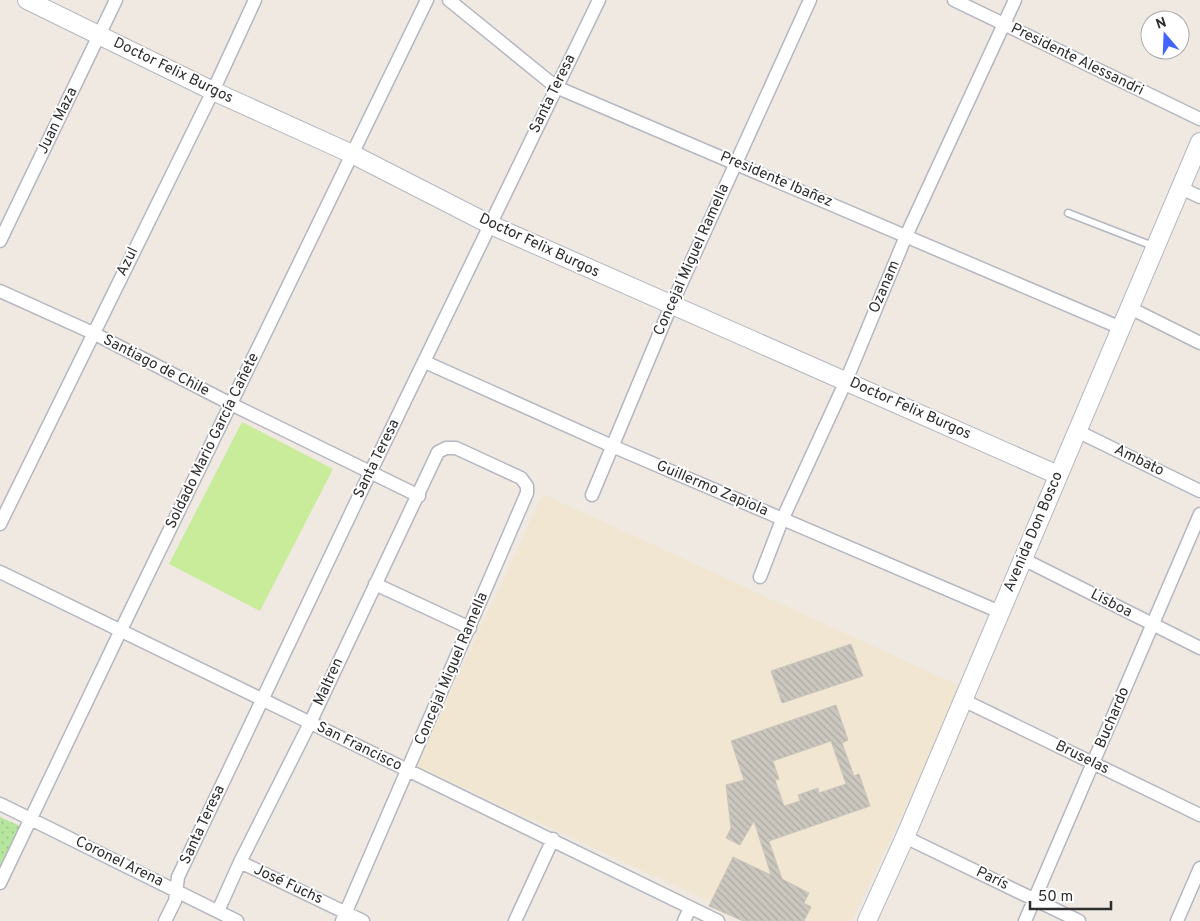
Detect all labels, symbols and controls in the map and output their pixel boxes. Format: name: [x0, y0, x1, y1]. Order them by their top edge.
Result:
north arrow: [1140, 10, 1190, 60]
text: N: [1154, 14, 1169, 34]
street label: Presidente Alessandri: [1007, 20, 1147, 100]
street label: Doctor Felix Burgos: [110, 34, 236, 108]
street label: Santa Teresa: [526, 51, 580, 137]
street label: Juan Maza: [34, 85, 82, 157]
street label: Presidente Ibañez: [717, 148, 835, 212]
street label: Concejal Miguel Ramella: [650, 181, 734, 339]
street label: Doctor Felix Burgos: [476, 210, 602, 282]
street label: Azul: [113, 244, 143, 280]
street label: Ozanam: [865, 258, 905, 316]
street label: Santiago de Chile: [100, 331, 212, 401]
street label: Soldado Mario García Cañete: [162, 350, 264, 532]
street label: Doctor Felix Burgos: [846, 374, 974, 444]
street label: Santa Teresa: [350, 416, 404, 502]
street label: Ambato: [1111, 441, 1167, 481]
street label: Guillermo Zapiola: [653, 457, 771, 521]
street label: Avenida Don Bosco: [1000, 469, 1068, 595]
street label: Lisboa: [1087, 585, 1135, 623]
street label: Concejal Miguel Ramella: [411, 590, 493, 748]
street label: Maltren: [310, 655, 348, 709]
street label: Buchardo: [1092, 685, 1134, 751]
street label: San Francisco: [313, 718, 405, 776]
street label: Bruselas: [1052, 737, 1112, 779]
street label: Santa Teresa: [176, 782, 230, 868]
street label: Coronel Arena: [72, 832, 166, 892]
street label: José Fuchs: [250, 861, 326, 909]
street label: París: [973, 863, 1011, 895]
scale bar: [1030, 878, 1111, 910]
text: 50 m: [1038, 888, 1073, 907]

